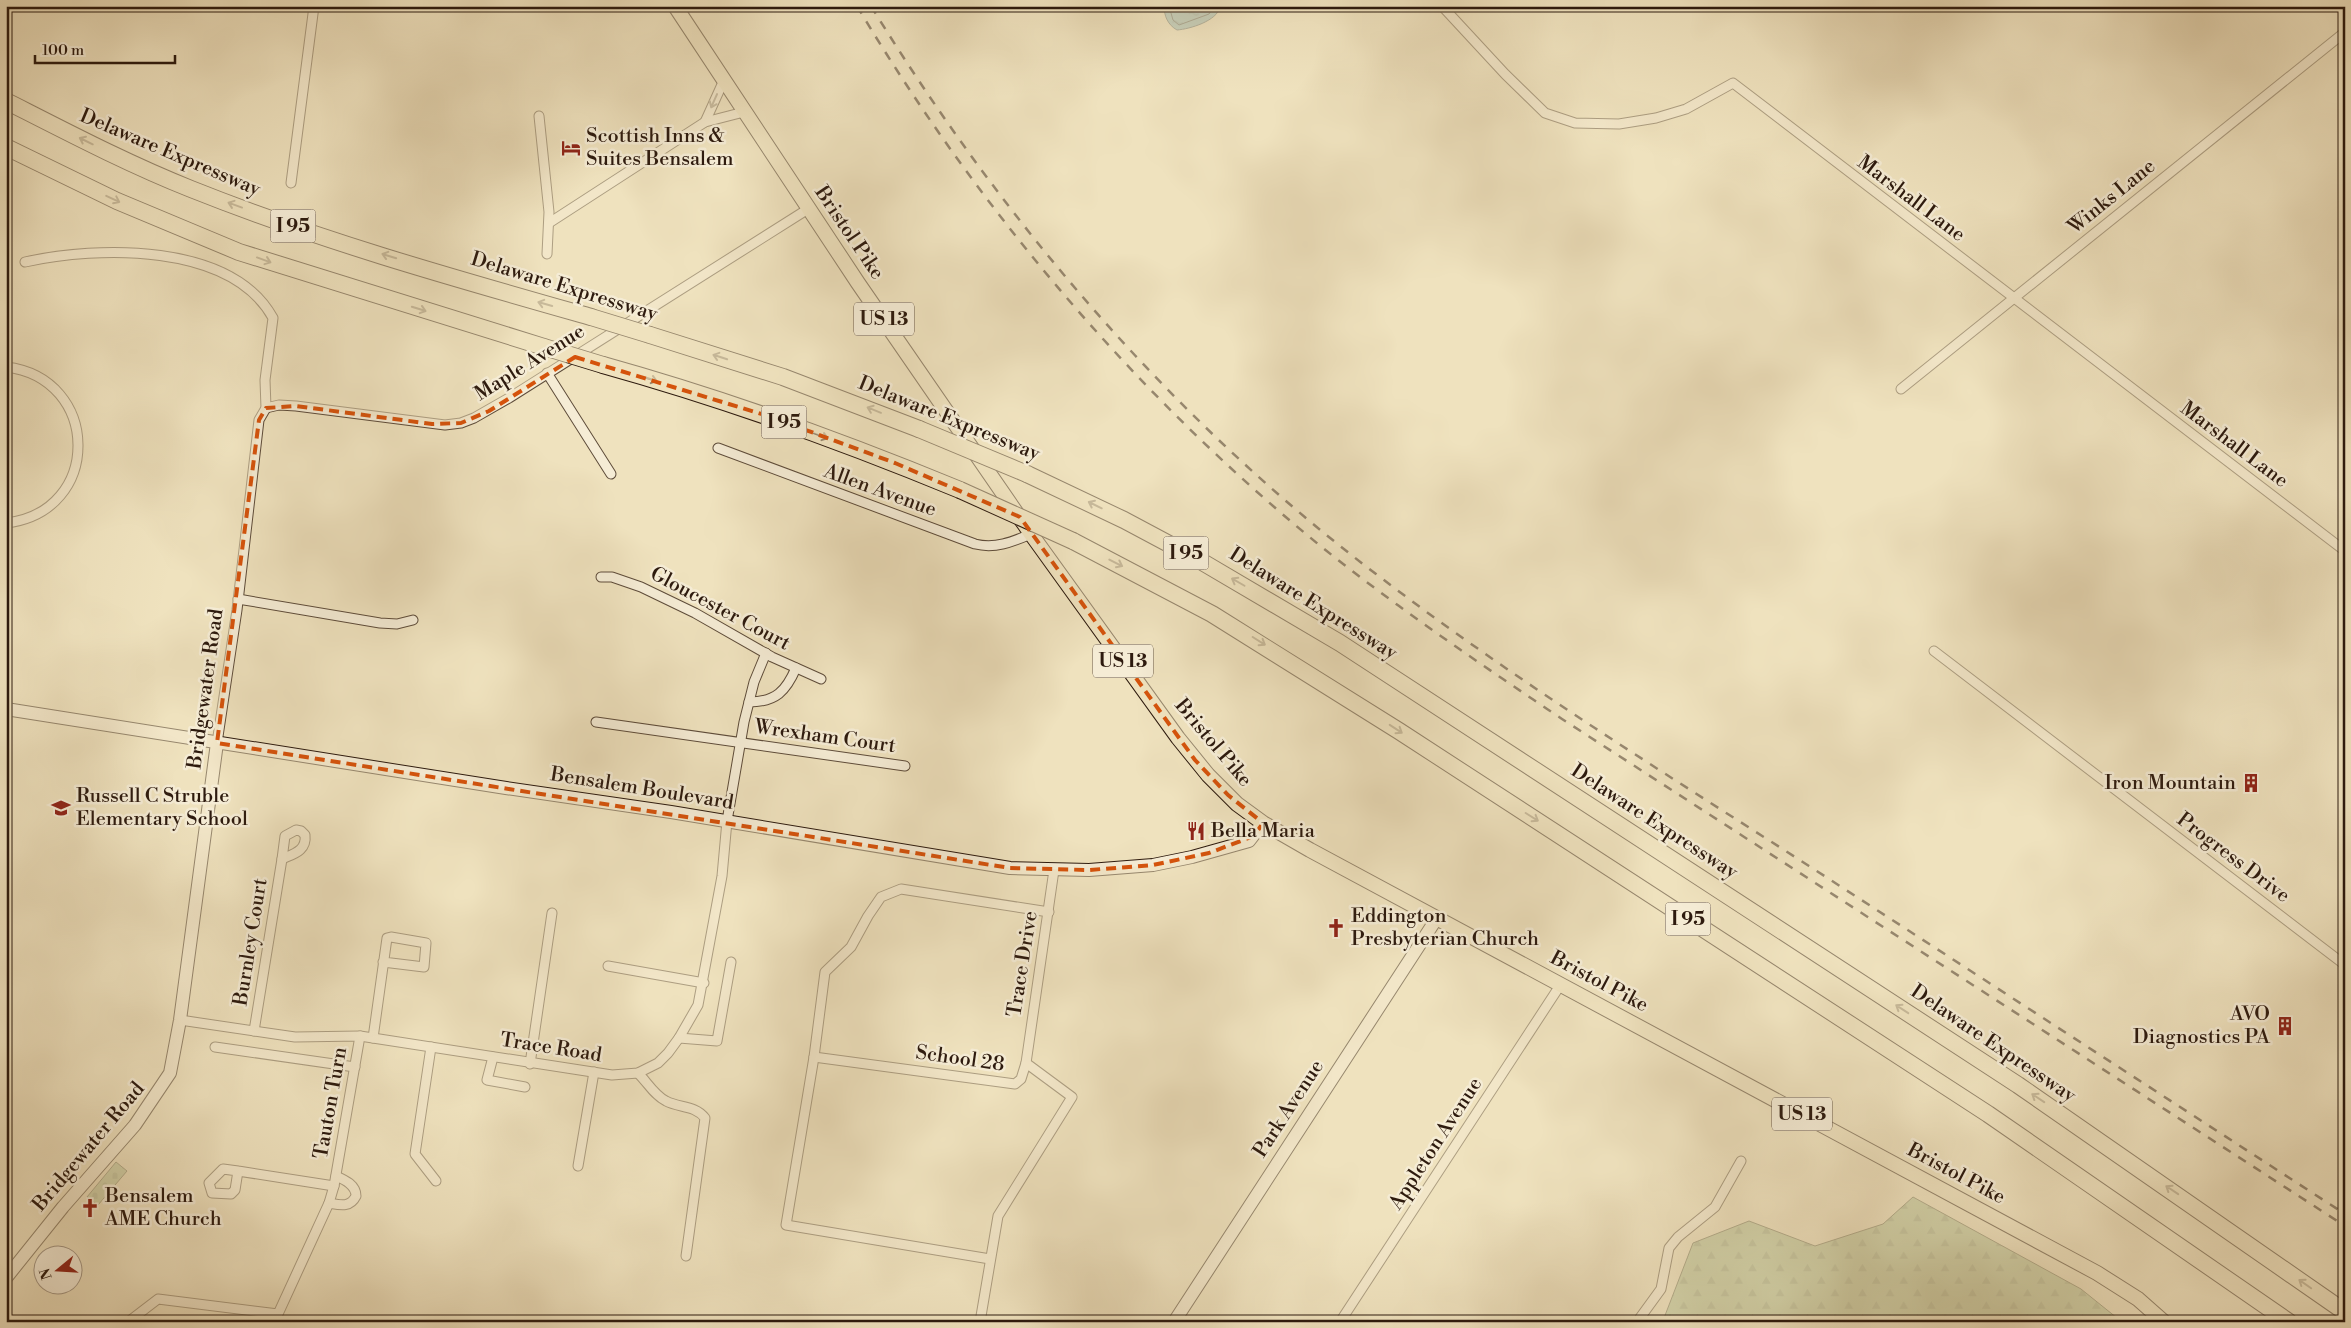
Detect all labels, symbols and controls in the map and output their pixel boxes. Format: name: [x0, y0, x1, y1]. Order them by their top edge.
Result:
scale bar: [35, 32, 175, 64]
text: 100 m: [42, 41, 84, 60]
one-way arrow: [709, 93, 719, 108]
street label: Delaware Expressway: [76, 104, 264, 202]
place label: Scottish Inns & Suites Bensalem: [586, 124, 734, 172]
one-way arrow: [79, 136, 94, 145]
hotel icon: Scottish Inns & Suites Bensalem: [560, 137, 582, 159]
street label: Marshall Lane: [1852, 150, 1970, 248]
street label: Winks Lane: [2062, 154, 2161, 241]
street label: Bristol Pike: [808, 181, 889, 285]
one-way arrow: [105, 195, 120, 205]
one-way arrow: [228, 200, 243, 209]
road number: I 95: [270, 210, 316, 242]
street label: Delaware Expressway: [468, 247, 661, 327]
one-way arrow: [382, 251, 398, 261]
one-way arrow: [255, 256, 271, 265]
one-way arrow: [537, 299, 553, 308]
road number: US 13: [854, 302, 914, 336]
one-way arrow: [410, 304, 426, 314]
street label: Maple Avenue: [470, 319, 590, 407]
one-way arrow: [712, 352, 728, 362]
street label: Delaware Expressway: [854, 371, 1044, 467]
one-way arrow: [642, 374, 658, 384]
street label: Marshall Lane: [2175, 396, 2293, 494]
one-way arrow: [866, 405, 881, 414]
road number: I 95: [762, 406, 806, 438]
one-way arrow: [813, 431, 828, 441]
street label: Allen Avenue: [820, 459, 940, 523]
one-way arrow: [1087, 500, 1102, 510]
road number: I 95: [1164, 536, 1208, 570]
street label: Delaware Expressway: [1224, 542, 1402, 666]
one-way arrow: [1109, 558, 1124, 568]
street label: Gloucester Court: [646, 562, 794, 656]
one-way arrow: [1231, 576, 1246, 586]
street label: Bridgewater Road: [182, 607, 230, 772]
one-way arrow: [1252, 636, 1266, 646]
road number: US 13: [1093, 644, 1153, 678]
street label: Bristol Pike: [1168, 693, 1257, 792]
street label: Wrexham Court: [752, 715, 897, 759]
one-way arrow: [1388, 724, 1402, 734]
street label: Delaware Expressway: [1566, 759, 1742, 885]
street label: Bensalem Boulevard: [548, 762, 736, 816]
place label: Iron Mountain: [2104, 771, 2236, 796]
building icon: Iron Mountain: [2240, 772, 2262, 794]
place label: Russell C Struble Elementary School: [76, 784, 248, 832]
school or university icon: Russell C Struble Elementary School: [50, 797, 72, 819]
street label: Progress Drive: [2171, 807, 2295, 909]
one-way arrow: [1525, 812, 1539, 822]
place label: Bella Maria: [1210, 819, 1316, 844]
restaurant icon: Bella Maria: [1185, 820, 1207, 842]
street label: Burnley Court: [228, 876, 273, 1009]
road number: I 95: [1666, 902, 1710, 936]
place label: Eddington Presbyterian Church: [1351, 904, 1539, 952]
street label: Trace Drive: [1002, 909, 1044, 1019]
church icon: Eddington Presbyterian Church: [1325, 917, 1347, 939]
street label: Bristol Pike: [1545, 945, 1652, 1018]
street label: Delaware Expressway: [1906, 979, 2081, 1109]
place label: AVO Diagnostics PA: [2133, 1002, 2271, 1050]
one-way arrow: [1896, 1004, 1910, 1014]
building icon: AVO Diagnostics PA: [2274, 1015, 2296, 1037]
street label: Trace Road: [498, 1028, 604, 1068]
street label: School 28: [914, 1040, 1006, 1078]
street label: Tauton Turn: [309, 1045, 353, 1161]
street label: Park Avenue: [1248, 1055, 1330, 1163]
street label: Appleton Avenue: [1383, 1073, 1488, 1216]
street label: Bridgewater Road: [27, 1077, 151, 1218]
one-way arrow: [2031, 1093, 2045, 1103]
road number: US 13: [1772, 1098, 1832, 1130]
street label: Bristol Pike: [1902, 1137, 2009, 1210]
place label: Bensalem AME Church: [104, 1184, 222, 1232]
one-way arrow: [2165, 1185, 2179, 1195]
church icon: Bensalem AME Church: [79, 1197, 101, 1219]
north arrow: [32, 1246, 82, 1296]
text: N: [36, 1266, 57, 1282]
one-way arrow: [2298, 1279, 2312, 1289]

